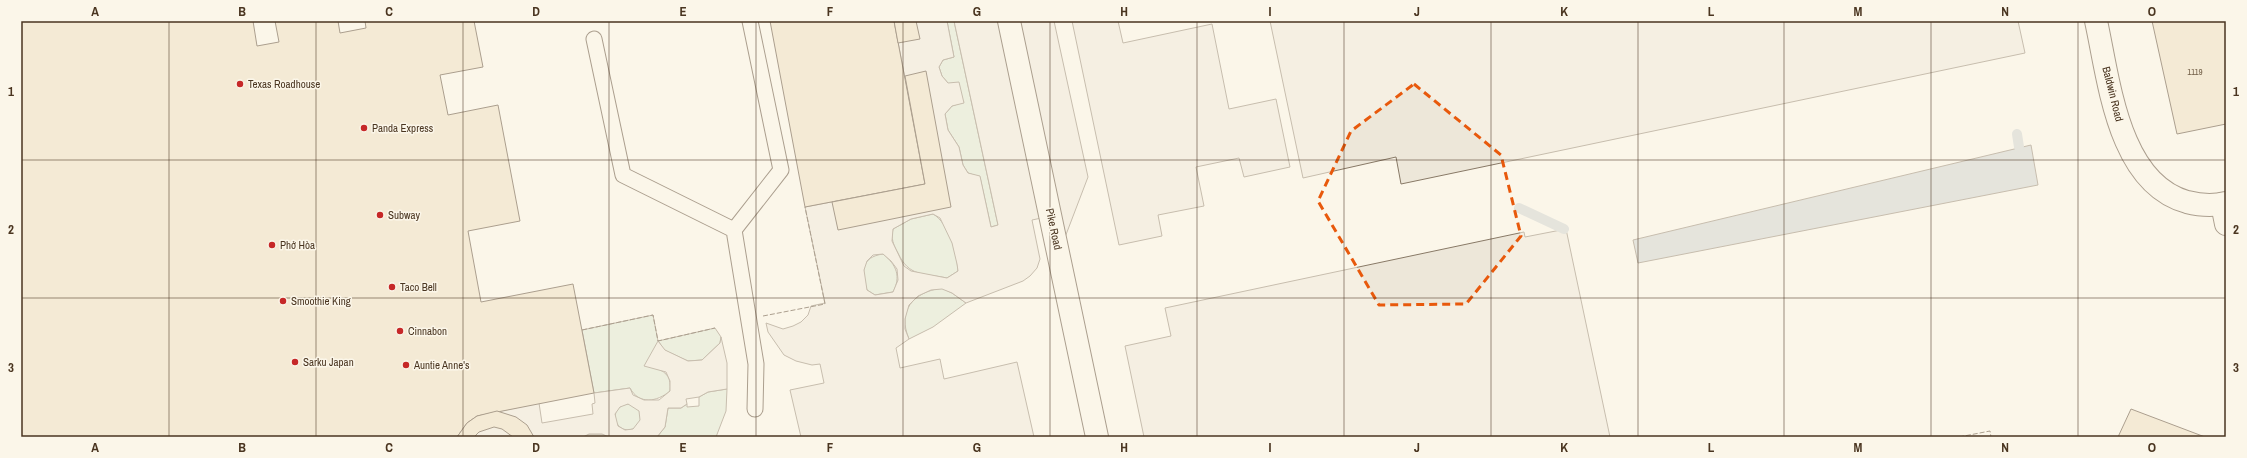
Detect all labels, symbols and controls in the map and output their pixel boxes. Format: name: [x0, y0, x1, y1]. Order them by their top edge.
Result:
text: A: [91, 3, 99, 20]
text: B: [238, 3, 246, 20]
text: C: [385, 3, 393, 20]
text: D: [532, 3, 540, 20]
text: E: [679, 3, 687, 20]
text: F: [827, 3, 834, 20]
text: G: [973, 3, 981, 20]
text: H: [1120, 3, 1128, 20]
text: I: [1269, 3, 1272, 20]
text: J: [1414, 3, 1420, 20]
text: K: [1560, 3, 1568, 20]
text: L: [1708, 3, 1715, 20]
text: M: [1854, 3, 1863, 20]
text: N: [2001, 3, 2009, 20]
text: O: [2148, 3, 2156, 20]
street label: Baldwin Road: [2099, 65, 2127, 123]
house number: 1119: [2187, 66, 2203, 78]
place label: Texas Roadhouse: [248, 77, 320, 91]
marker: Texas Roadhouse: [235, 79, 245, 89]
text: 1: [8, 83, 14, 100]
text: 1: [2233, 83, 2239, 100]
place label: Panda Express: [372, 121, 434, 135]
marker: Panda Express: [359, 123, 369, 133]
street label: Pike Road: [1043, 207, 1065, 251]
place label: Subway: [388, 208, 421, 222]
marker: Subway: [375, 210, 385, 220]
text: 2: [8, 221, 14, 238]
text: 2: [2233, 221, 2239, 238]
place label: Phở Hòa: [280, 238, 315, 252]
marker: Phở Hòa: [267, 240, 277, 250]
place label: Taco Bell: [400, 280, 437, 294]
marker: Taco Bell: [387, 282, 397, 292]
place label: Smoothie King: [291, 294, 351, 308]
marker: Smoothie King: [278, 296, 288, 306]
place label: Cinnabon: [408, 324, 447, 338]
marker: Cinnabon: [395, 326, 405, 336]
place label: Sarku Japan: [303, 355, 354, 369]
marker: Sarku Japan: [290, 357, 300, 367]
place label: Auntie Anne's: [413, 358, 470, 372]
text: 3: [8, 359, 14, 376]
text: 3: [2233, 359, 2239, 376]
marker: Auntie Anne's: [401, 360, 411, 370]
text: A: [91, 439, 99, 456]
text: B: [238, 439, 246, 456]
text: C: [385, 439, 393, 456]
text: D: [532, 439, 540, 456]
text: E: [679, 439, 687, 456]
text: F: [827, 439, 834, 456]
text: G: [973, 439, 981, 456]
text: H: [1120, 439, 1128, 456]
text: I: [1269, 439, 1272, 456]
text: J: [1414, 439, 1420, 456]
text: K: [1560, 439, 1568, 456]
text: L: [1708, 439, 1715, 456]
text: M: [1854, 439, 1863, 456]
text: N: [2001, 439, 2009, 456]
text: O: [2148, 439, 2156, 456]

